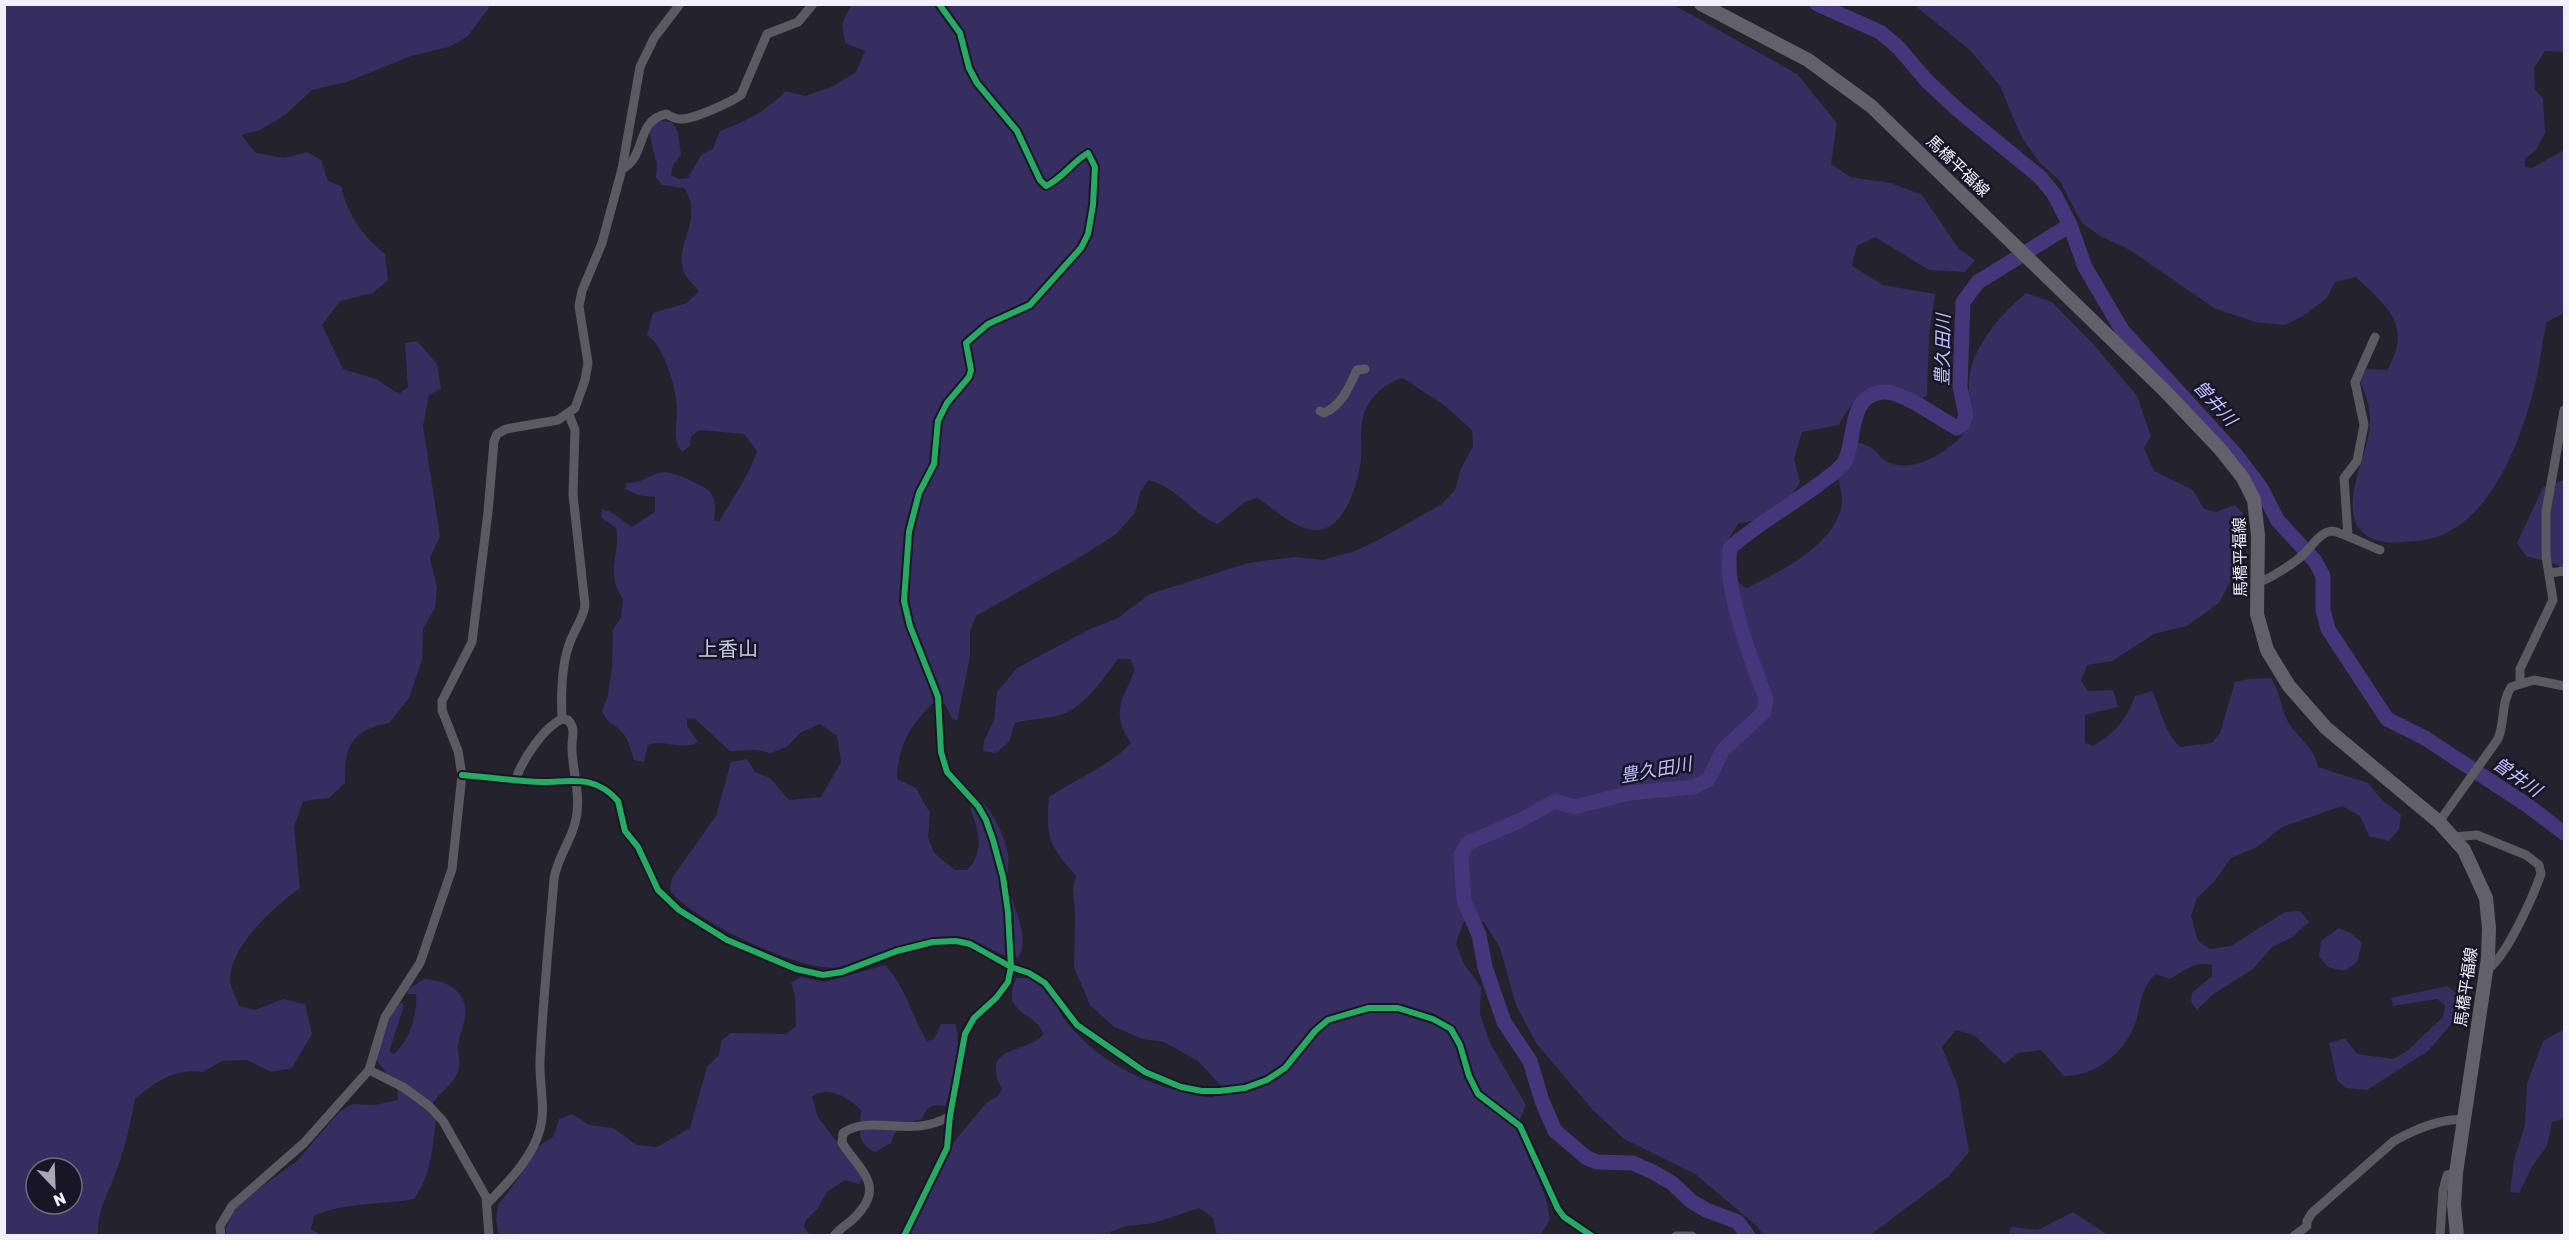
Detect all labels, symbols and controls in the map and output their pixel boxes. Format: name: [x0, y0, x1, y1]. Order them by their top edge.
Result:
street label: 馬橋平福線: [1923, 131, 1993, 201]
water label: 豊久田川: [1931, 312, 1955, 386]
water label: 曽井川: [2189, 376, 2243, 432]
street label: 馬橋平福線: [2230, 517, 2250, 597]
district label: 上香山: [698, 637, 758, 661]
water label: 豊久田川: [1619, 753, 1695, 787]
water label: 曽井川: [2489, 753, 2547, 803]
street label: 馬橋平福線: [2451, 946, 2481, 1028]
north arrow: [24, 1156, 84, 1216]
text: N: [51, 1188, 69, 1210]

